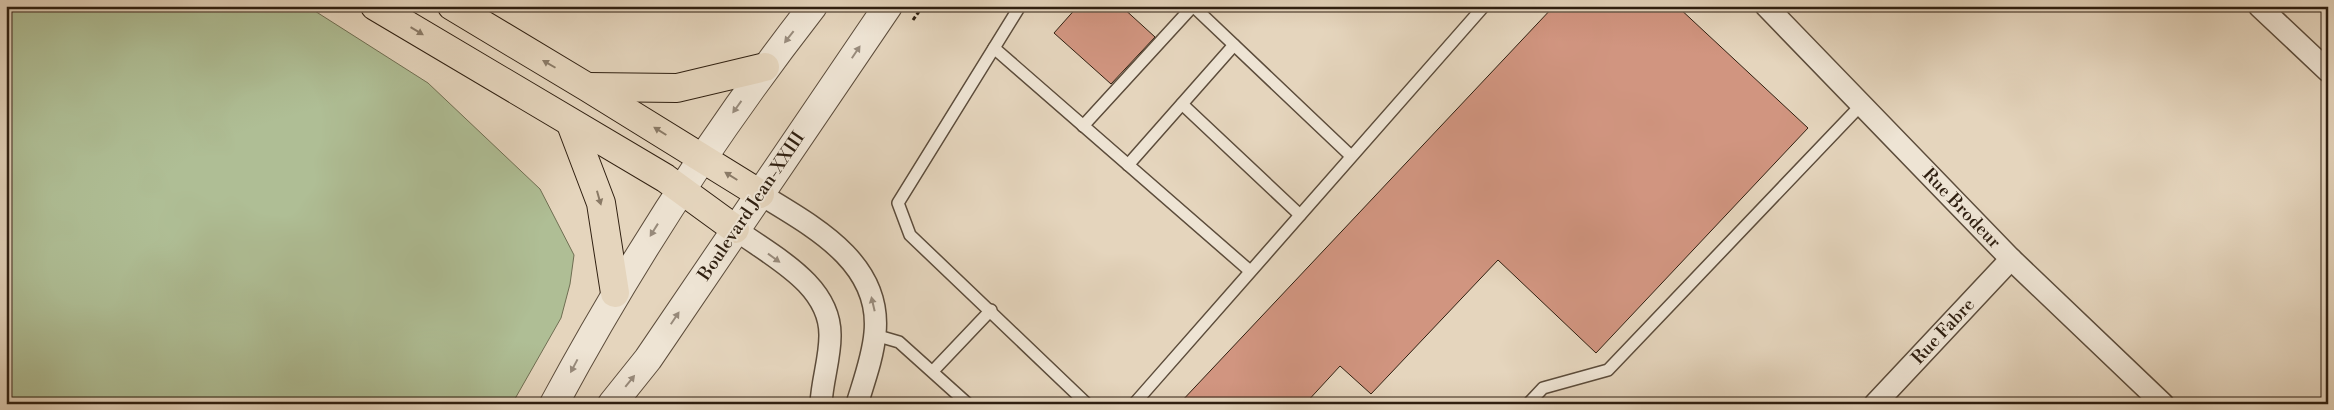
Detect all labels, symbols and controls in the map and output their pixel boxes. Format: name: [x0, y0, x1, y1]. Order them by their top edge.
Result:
one-way arrow: [410, 27, 423, 36]
one-way arrow: [784, 30, 794, 44]
one-way arrow: [851, 45, 861, 58]
one-way arrow: [542, 60, 555, 69]
one-way arrow: [732, 100, 742, 114]
one-way arrow: [653, 127, 666, 136]
street label: Boulevard Jean-XXIII: [692, 127, 810, 286]
street label: Rue Brodeur: [1918, 163, 2006, 254]
one-way arrow: [724, 171, 737, 180]
one-way arrow: [595, 190, 603, 205]
one-way arrow: [649, 224, 659, 237]
one-way arrow: [767, 252, 780, 263]
street label: Rue Fabre: [1907, 293, 1980, 369]
one-way arrow: [869, 296, 877, 311]
one-way arrow: [670, 312, 680, 325]
one-way arrow: [570, 358, 578, 373]
one-way arrow: [624, 375, 635, 388]

